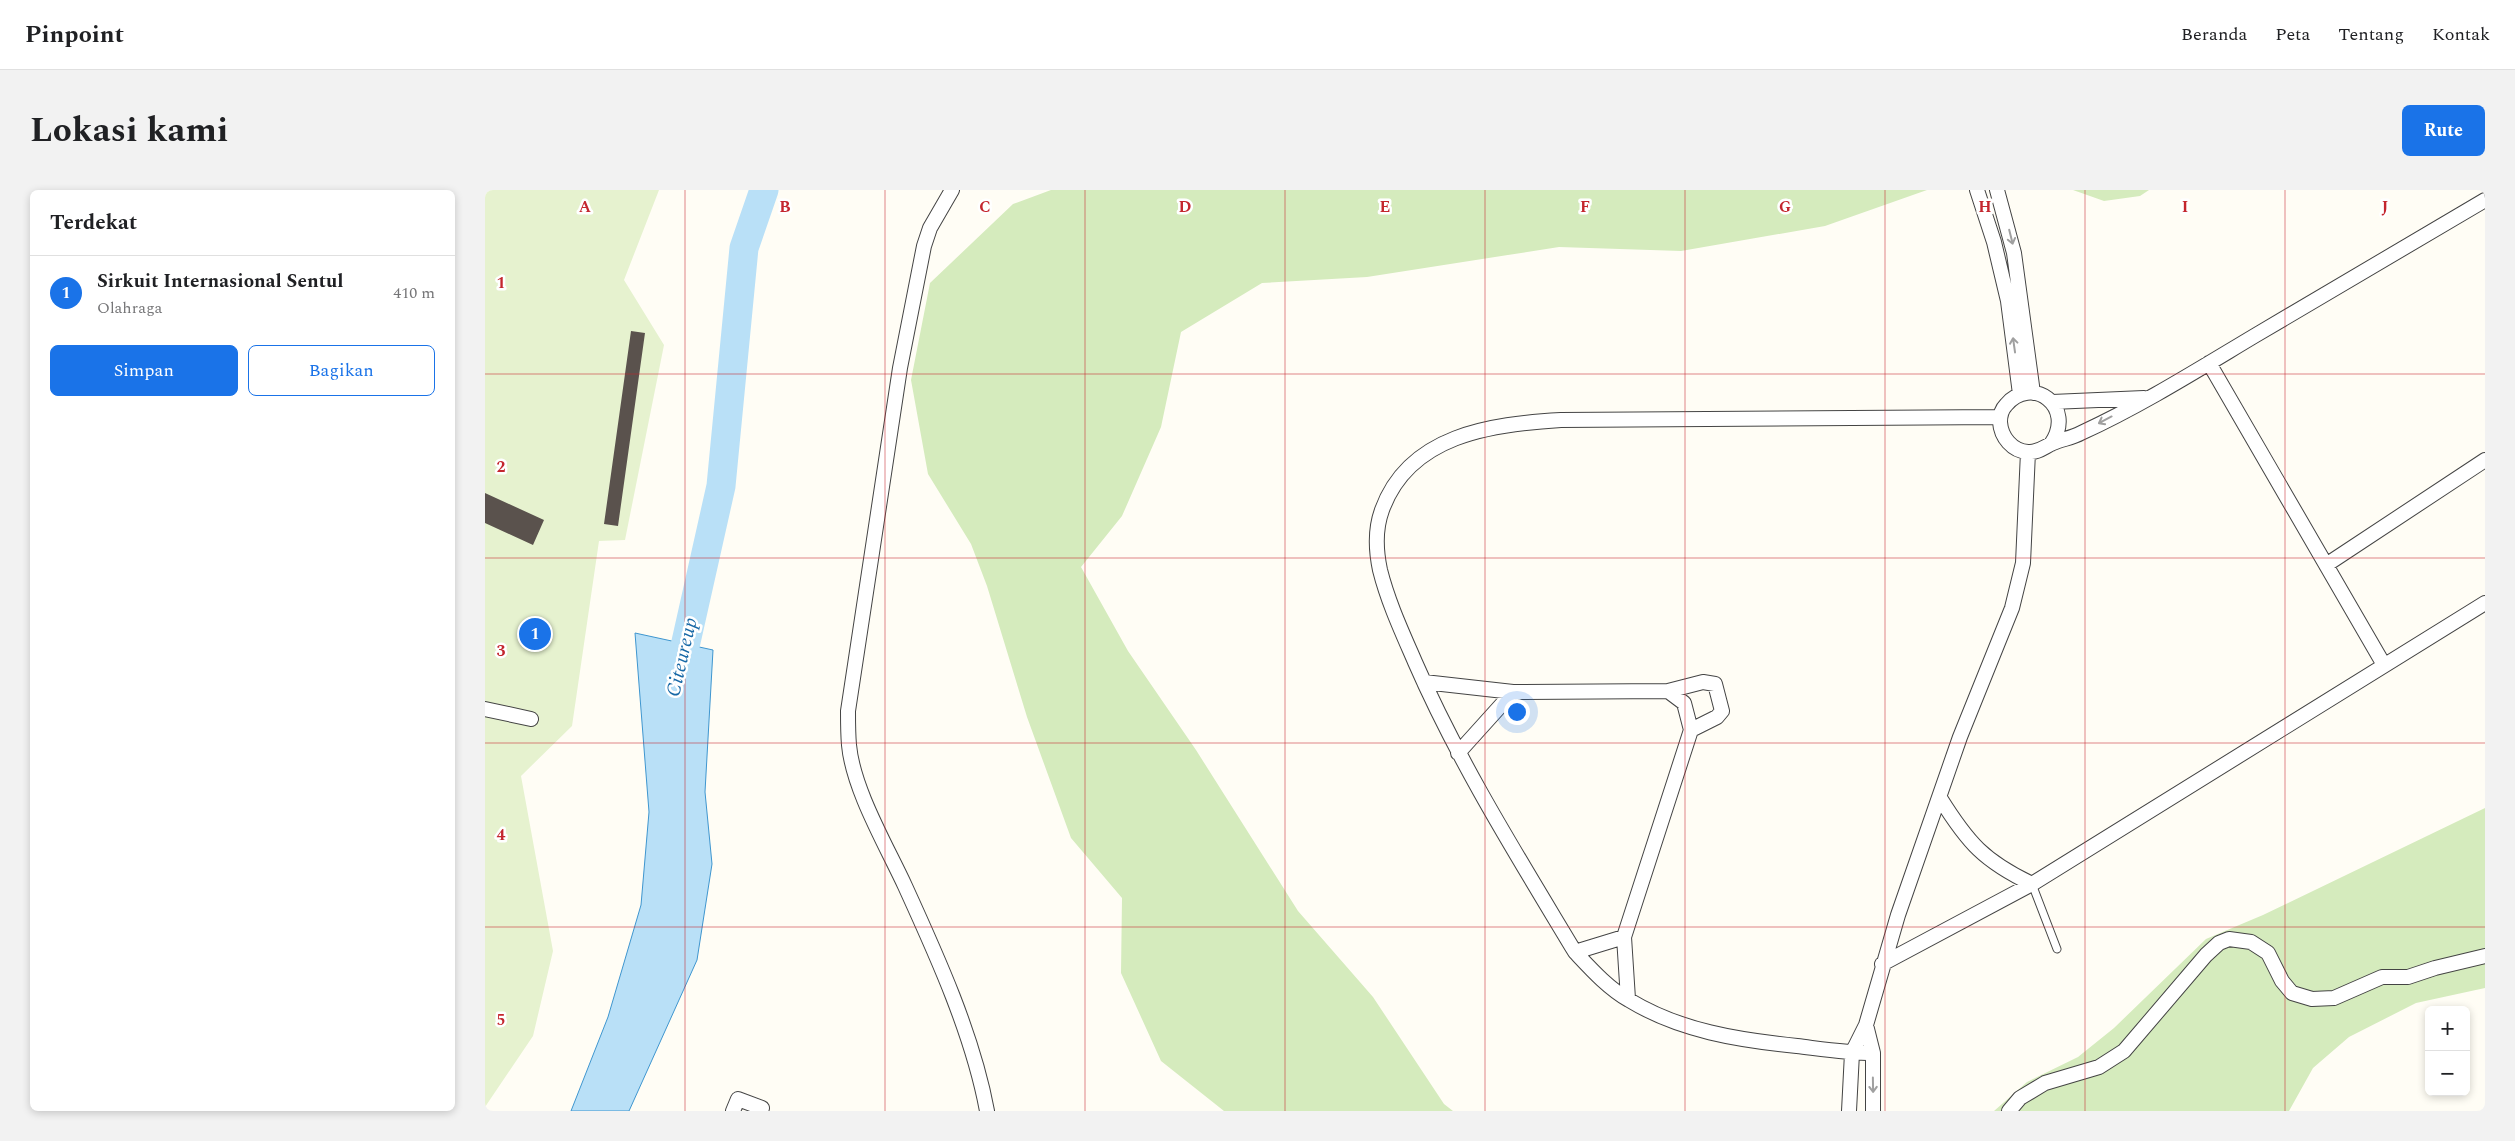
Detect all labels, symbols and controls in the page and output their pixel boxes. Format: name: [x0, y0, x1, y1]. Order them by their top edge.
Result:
text: Pinpoint: [25, 17, 124, 53]
text: Beranda: [2181, 21, 2247, 48]
text: Peta: [2275, 21, 2310, 48]
text: Tentang: [2338, 21, 2404, 48]
text: Kontak: [2432, 21, 2490, 48]
text: Lokasi kami: [30, 104, 229, 157]
button: Rute: [2402, 105, 2485, 156]
text: A: [579, 195, 592, 219]
text: B: [779, 195, 791, 219]
text: C: [979, 195, 991, 219]
text: D: [1179, 195, 1192, 219]
text: E: [1380, 195, 1390, 219]
text: F: [1580, 195, 1590, 219]
text: G: [1779, 195, 1791, 219]
text: H: [1978, 195, 1992, 219]
text: I: [2182, 195, 2188, 219]
text: J: [2382, 195, 2389, 219]
text: Terdekat: [50, 207, 137, 239]
one-way arrow: [2006, 228, 2016, 244]
text: Sirkuit Internasional Sentul: [97, 267, 344, 296]
text: 1: [497, 271, 505, 295]
text: 1: [62, 281, 70, 305]
text: 410 m: [393, 281, 435, 305]
text: Olahraga: [97, 296, 162, 320]
one-way arrow: [2009, 338, 2019, 354]
button: Simpan: [50, 345, 238, 396]
button: Bagikan: [248, 345, 435, 396]
one-way arrow: [2098, 416, 2113, 426]
text: 2: [497, 455, 506, 479]
water label: Citeureup: [658, 614, 706, 700]
pin: 1: [519, 615, 551, 653]
text: 3: [497, 639, 506, 663]
your location: [1504, 699, 1530, 725]
text: 4: [497, 823, 506, 847]
map controls: [2425, 1006, 2470, 1096]
button: +: [2425, 1006, 2470, 1051]
text: 5: [497, 1008, 505, 1032]
button: −: [2425, 1051, 2470, 1096]
one-way arrow: [1868, 1076, 1878, 1093]

